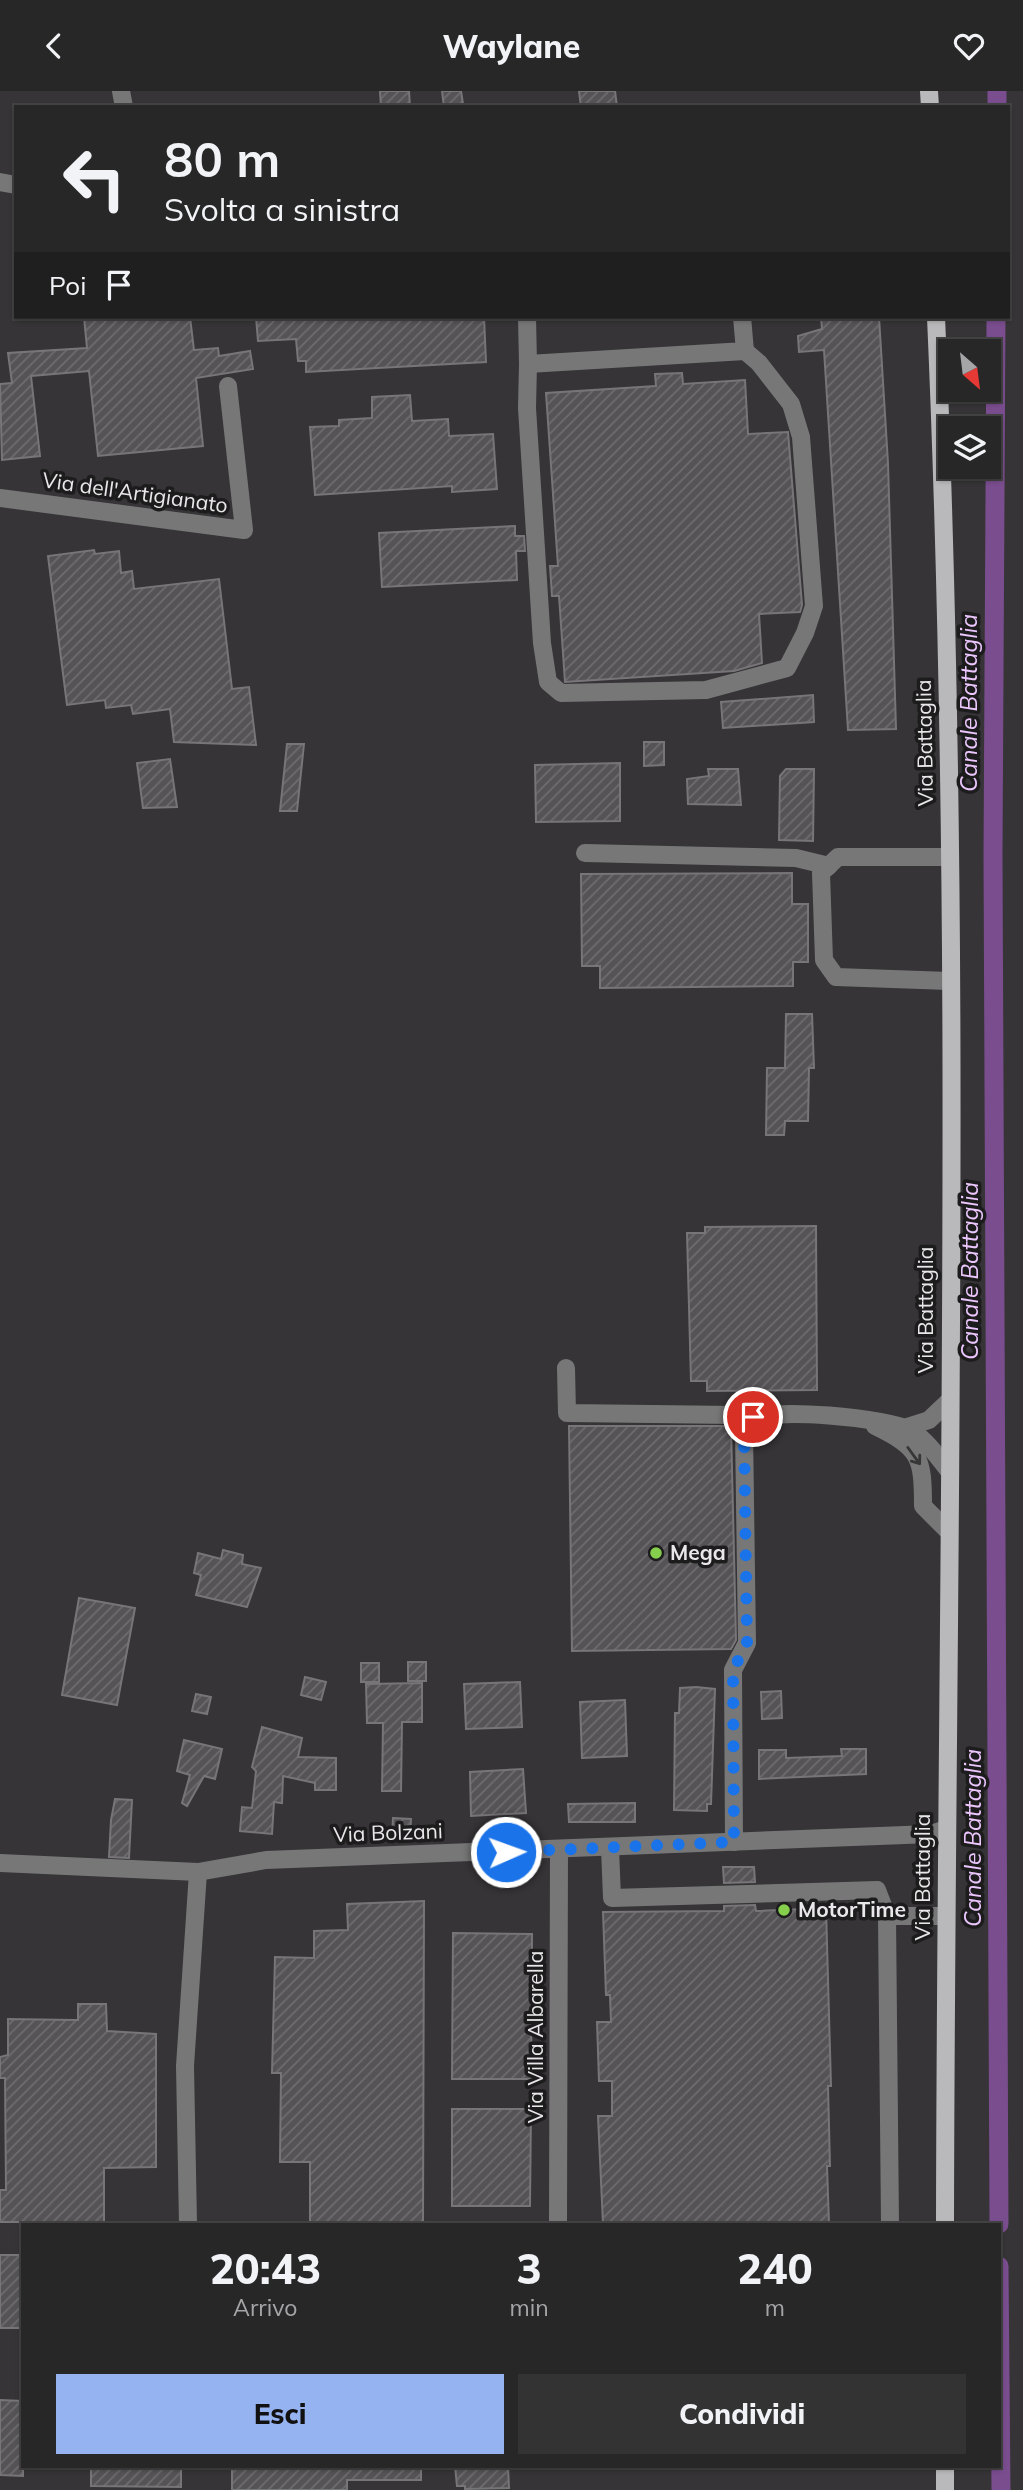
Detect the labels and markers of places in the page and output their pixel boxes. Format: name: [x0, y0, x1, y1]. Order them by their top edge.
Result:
pin: [723, 1387, 783, 1447]
place label: Mega: [670, 1539, 726, 1565]
marker: Mega: [648, 1545, 664, 1561]
place label: MotorTime: [798, 1896, 906, 1922]
marker: MotorTime: [776, 1902, 792, 1918]

